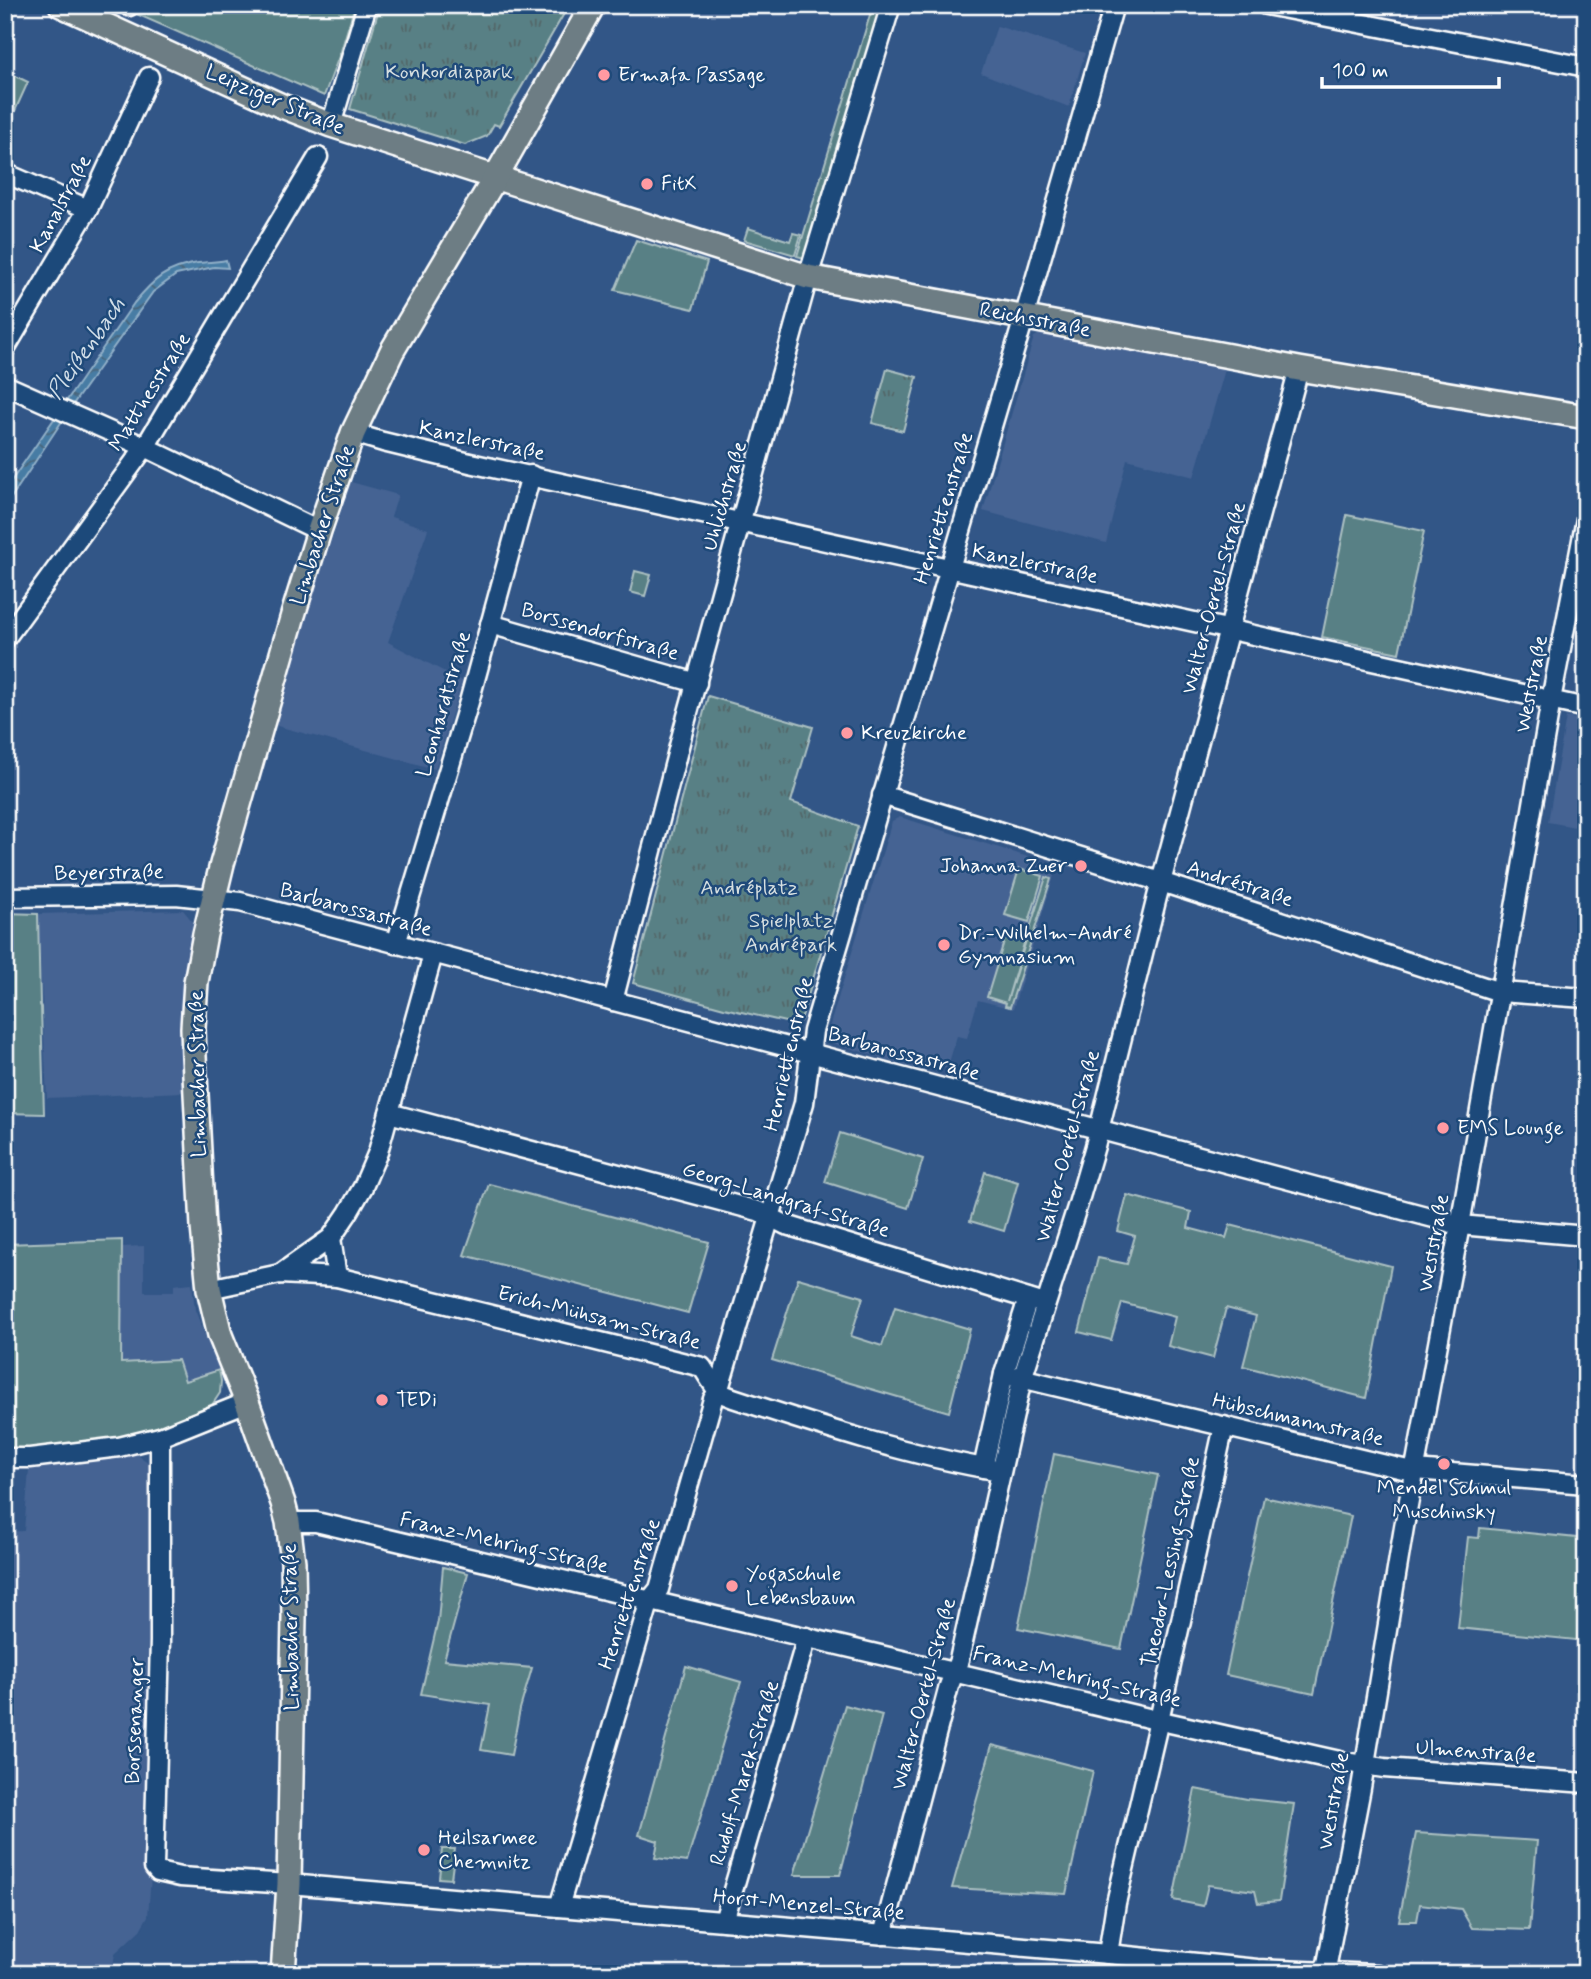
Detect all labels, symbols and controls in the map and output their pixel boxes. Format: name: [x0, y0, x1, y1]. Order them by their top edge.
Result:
scale bar: [1322, 46, 1498, 90]
text: 100 m: [1332, 57, 1388, 85]
street label: Leipziger Straße: [201, 58, 349, 143]
park label: Konkordiapark: [385, 58, 513, 86]
place label: Ermafa Passage: [618, 61, 766, 89]
marker: Ermafa Passage: [596, 67, 612, 83]
street label: Kanalstraße: [23, 150, 99, 258]
place label: FitX: [661, 170, 697, 198]
marker: FitX: [639, 176, 655, 192]
water label: Pleißenbach: [41, 292, 133, 406]
street label: Reichsstraße: [977, 296, 1093, 344]
street label: Matthesstraße: [102, 327, 198, 457]
street label: Kanzlerstraße: [416, 414, 548, 468]
street label: Henriettenstraße: [908, 429, 980, 587]
street label: Uhlichstraße: [696, 438, 754, 554]
street label: Limbacher Straße: [284, 441, 362, 609]
street label: Walter-Oertel-Straße: [1175, 499, 1253, 697]
street label: Kanzlerstraße: [969, 537, 1101, 591]
street label: Borssendorfstraße: [518, 596, 682, 668]
street label: Leonhardtstraße: [410, 628, 478, 780]
street label: Weststraße: [1509, 633, 1555, 735]
place label: Kreuzkirche: [861, 719, 967, 747]
marker: Kreuzkirche: [839, 725, 855, 741]
place label: Johanna Zuer: [940, 852, 1067, 880]
street label: Andréstraße: [1183, 854, 1297, 914]
street label: Beyerstraße: [54, 858, 164, 888]
marker: Johanna Zuer: [1073, 858, 1089, 874]
park label: Andréplatz: [700, 874, 798, 902]
street label: Barbarossastraße: [277, 876, 435, 944]
park label: Spielplatz Andrépark: [745, 907, 837, 959]
place label: Dr.-Wilhelm-André Gymnasium: [958, 919, 1132, 971]
marker: Dr.-Wilhelm-André Gymnasium: [936, 937, 952, 953]
street label: Henriettenstraße: [758, 974, 820, 1134]
street label: Limbacher Straße: [183, 990, 213, 1158]
street label: Barbarossastraße: [825, 1020, 983, 1088]
street label: Walter-Oertel-Straße: [1029, 1047, 1107, 1245]
place label: EMS Lounge: [1457, 1114, 1564, 1144]
marker: EMS Lounge: [1435, 1120, 1451, 1136]
street label: Georg-Landgraf-Straße: [678, 1155, 893, 1246]
street label: Weststraße: [1412, 1192, 1456, 1294]
street label: Erich-Mühsam-Straße: [495, 1279, 703, 1357]
place label: TEDi: [396, 1386, 437, 1414]
street label: Hübschmannstraße: [1210, 1387, 1386, 1453]
marker: TEDi: [374, 1392, 390, 1408]
street label: Theodor-Lessing-Straße: [1135, 1454, 1209, 1671]
marker: Mendel Schmul Muschinsky: [1436, 1456, 1452, 1472]
place label: Mendel Schmul Muschinsky: [1377, 1474, 1511, 1526]
street label: Franz-Mehring-Straße: [397, 1505, 611, 1583]
street label: Henriettenstraße: [592, 1515, 668, 1673]
street label: Limbacher Straße: [276, 1543, 306, 1711]
place label: Yogaschule Lebensbaum: [746, 1560, 856, 1612]
marker: Yogaschule Lebensbaum: [724, 1578, 740, 1594]
street label: Walter-Oertel-Straße: [885, 1595, 963, 1793]
street label: Franz-Mehring-Straße: [970, 1639, 1184, 1717]
street label: Borssenanger: [119, 1657, 151, 1785]
street label: Rudolf-Marek-Straße: [703, 1677, 787, 1869]
street label: Ulmenstraße: [1415, 1734, 1537, 1770]
street label: Weststraße: [1312, 1750, 1356, 1852]
place label: Heilsarmee Chemnitz: [438, 1824, 538, 1876]
marker: Heilsarmee Chemnitz: [416, 1842, 432, 1858]
street label: Horst-Menzel-Straße: [712, 1883, 906, 1927]

